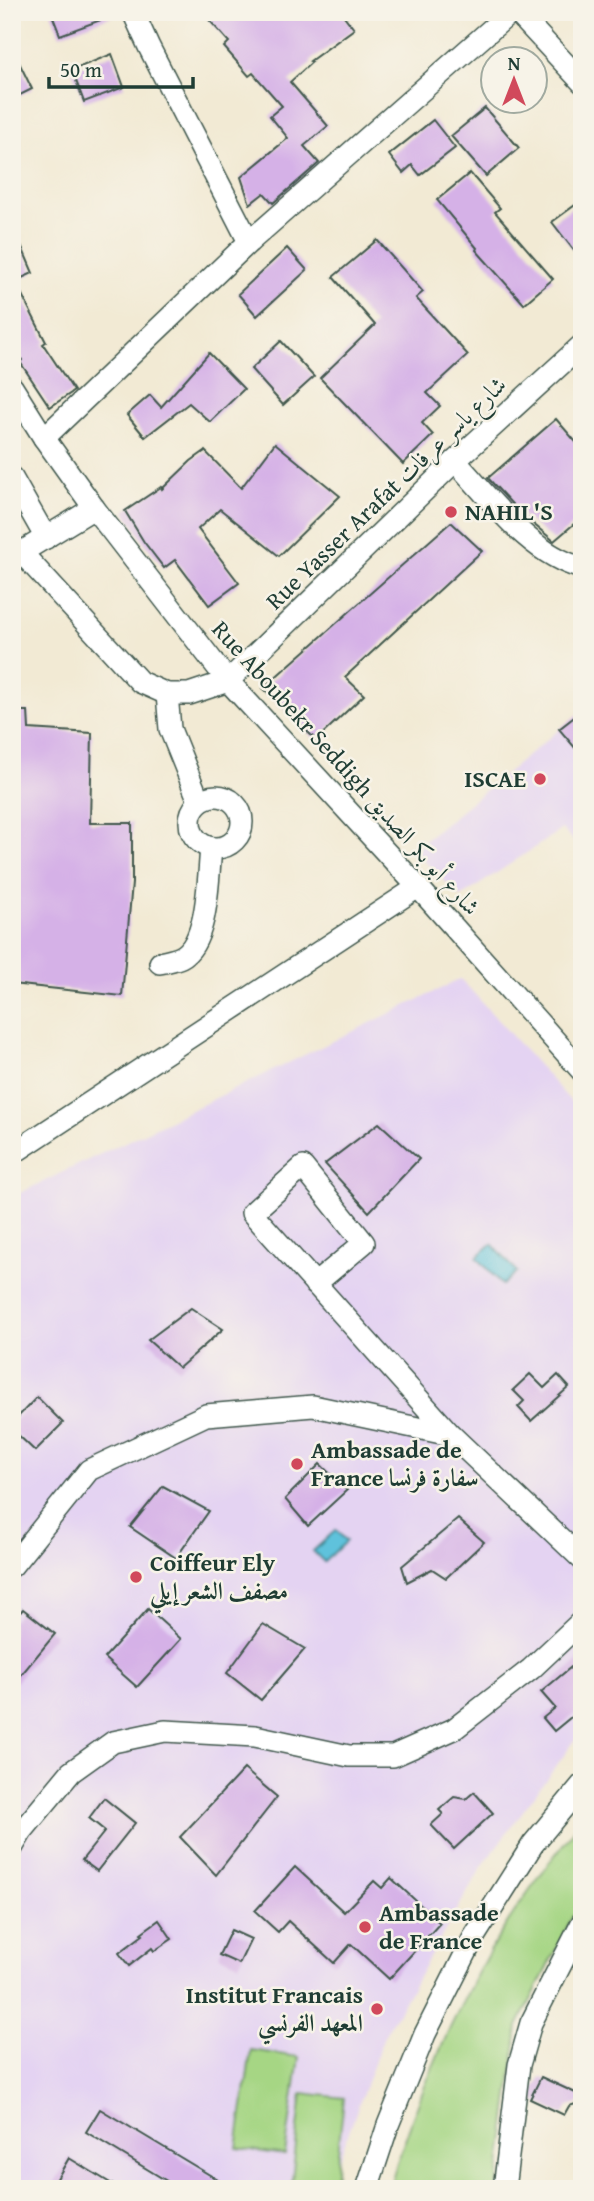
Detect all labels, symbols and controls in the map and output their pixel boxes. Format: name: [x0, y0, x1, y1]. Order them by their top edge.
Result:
scale bar: [49, 46, 192, 90]
north arrow: [478, 46, 548, 116]
text: N: [508, 49, 521, 77]
text: 50 m: [60, 54, 102, 85]
street label: Rue Yasser Arafat شارع ياسر عرفات: [257, 368, 516, 620]
place label: NAHIL'S: [465, 494, 553, 529]
marker: NAHIL'S: [443, 504, 459, 520]
street label: Rue Aboubekr Seddigh شارع أبو بكر الصديق: [202, 612, 489, 925]
place label: ISCAE: [464, 761, 526, 796]
marker: ISCAE: [532, 771, 548, 787]
place label: Ambassade de France سفارة فرنسا: [311, 1432, 479, 1495]
marker: Ambassade de France سفارة فرنسا: [289, 1456, 305, 1472]
place label: Coiffeur Ely مصفف الشعر إيلي: [149, 1545, 288, 1614]
marker: Coiffeur Ely مصفف الشعر إيلي: [128, 1569, 144, 1585]
place label: Ambassade de France: [379, 1895, 499, 1958]
marker: Ambassade de France: [357, 1919, 373, 1935]
place label: Institut Francais المعهد الفرنسي: [186, 1977, 363, 2045]
marker: Institut Francais المعهد الفرنسي: [369, 2001, 385, 2017]

